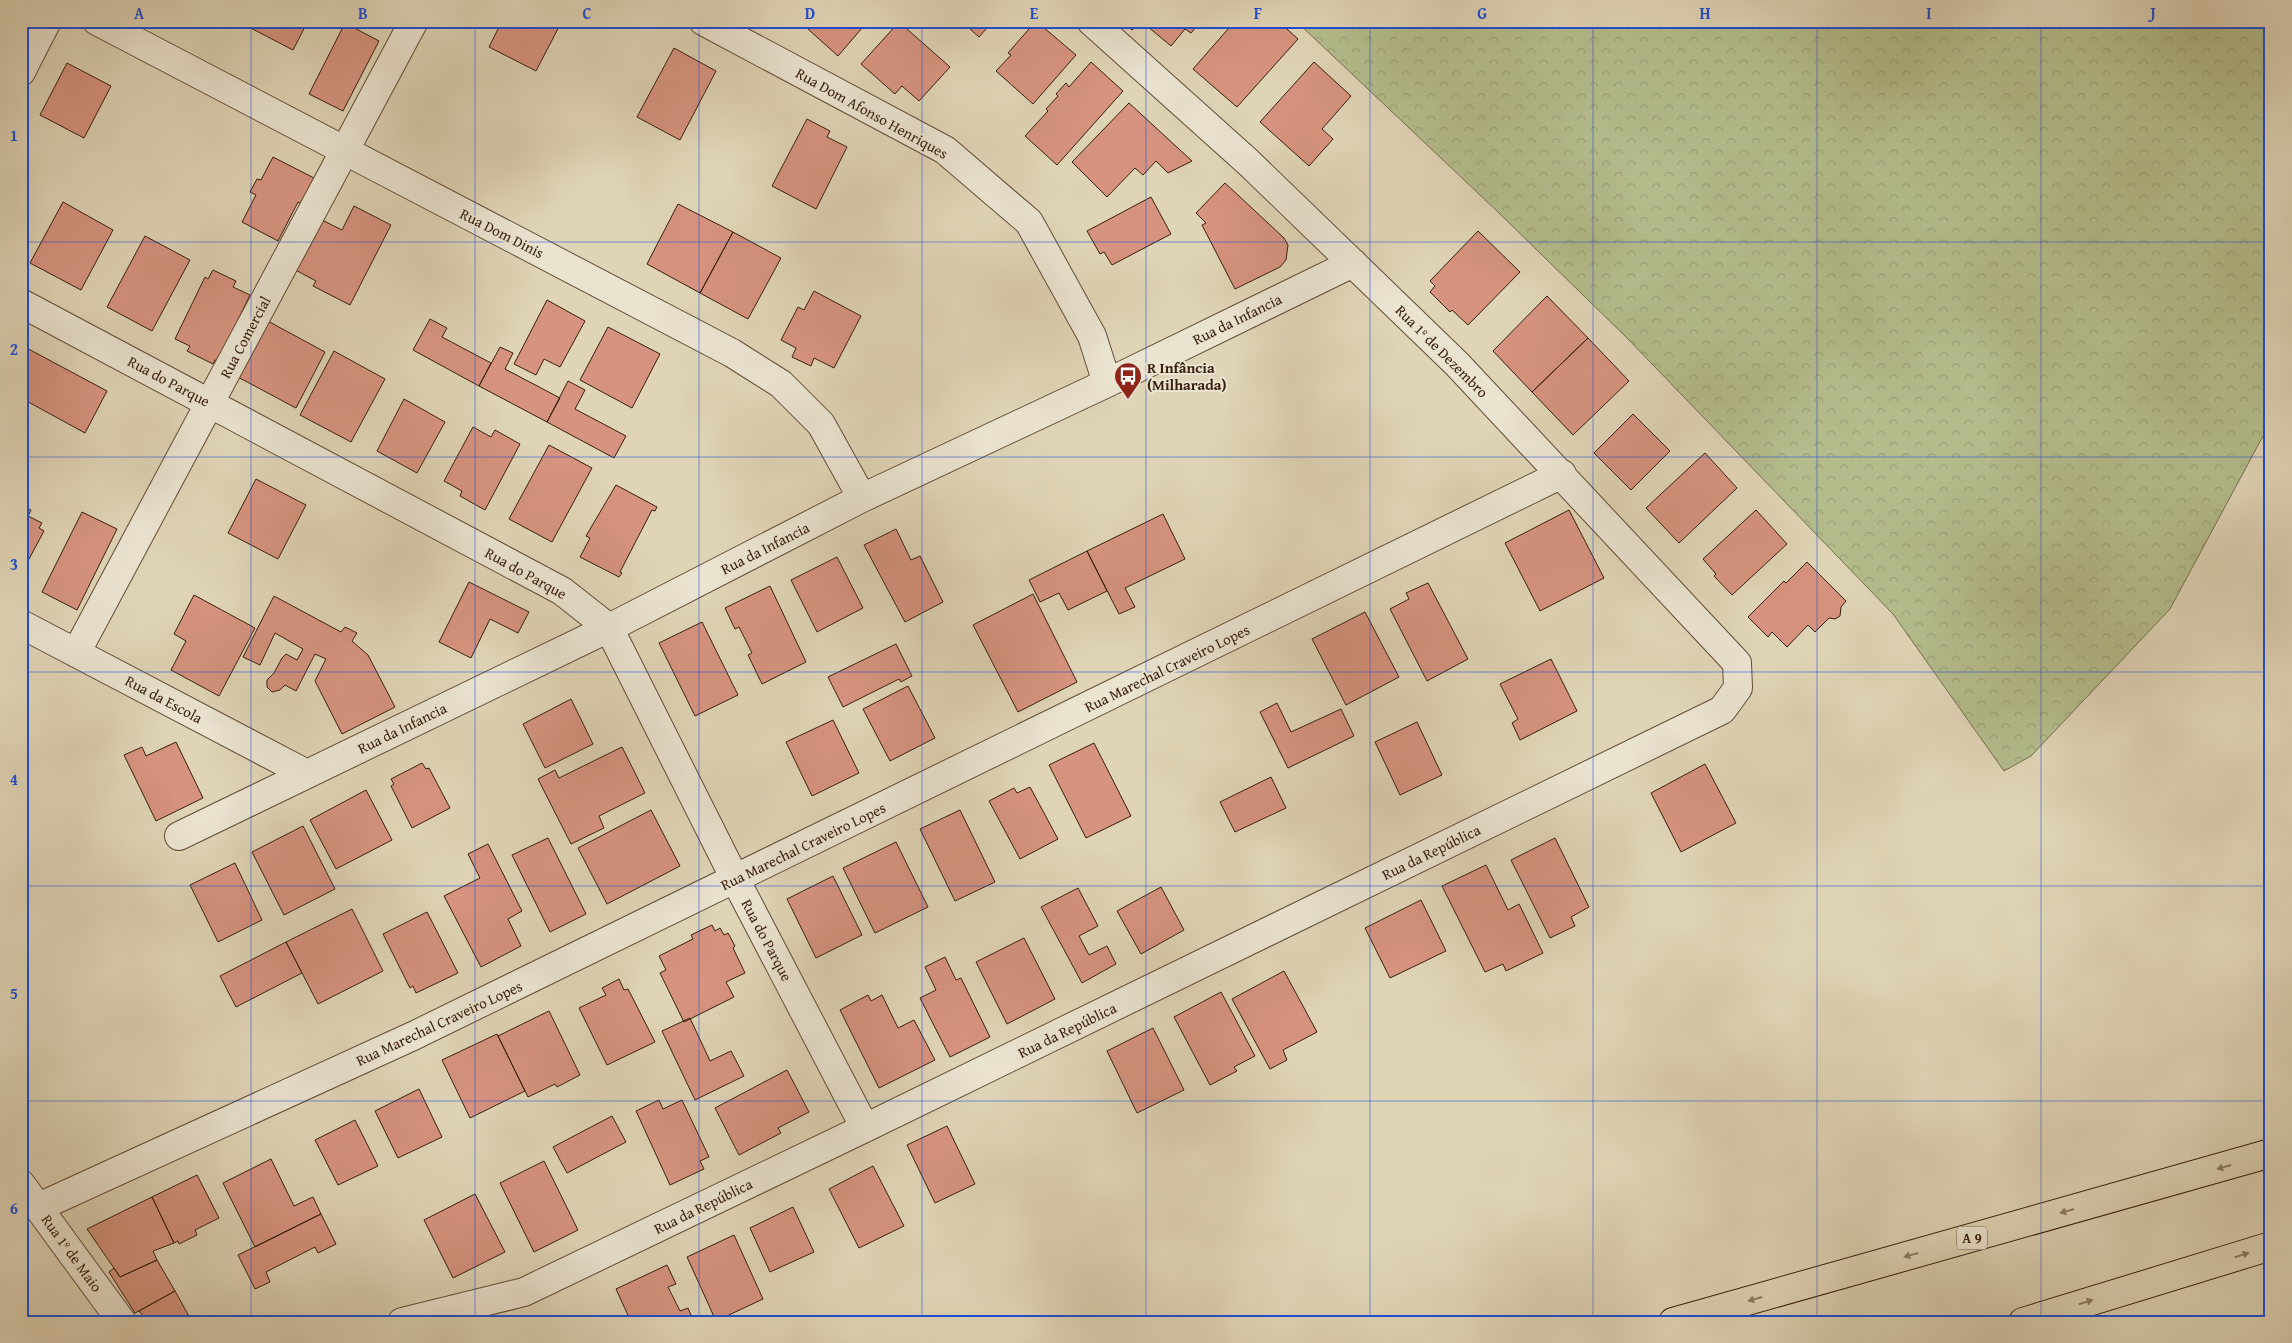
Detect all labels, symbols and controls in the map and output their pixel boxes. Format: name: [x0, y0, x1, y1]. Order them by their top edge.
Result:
text: A: [134, 1, 145, 25]
text: B: [358, 1, 368, 25]
text: C: [582, 1, 592, 25]
text: D: [805, 1, 815, 25]
text: E: [1030, 1, 1039, 25]
text: F: [1254, 1, 1262, 25]
text: G: [1477, 1, 1487, 25]
text: H: [1699, 1, 1711, 25]
text: I: [1926, 1, 1932, 25]
text: J: [2147, 1, 2156, 25]
street label: Rua Dom Afonso Henriques: [792, 62, 952, 164]
text: 1: [10, 123, 18, 147]
street label: Rua Dom Dinis: [457, 203, 548, 263]
street label: Rua da Infancia: [1189, 288, 1285, 350]
street label: Rua Comercial: [215, 292, 275, 382]
street label: Rua 1º de Dezembro: [1391, 300, 1493, 402]
text: 2: [10, 337, 18, 361]
street label: Rua do Parque: [124, 351, 214, 411]
place label: R Infância (Milharada): [1147, 357, 1227, 395]
bus stop icon: R Infância (Milharada): [1113, 361, 1143, 400]
street label: Rua da Infancia: [717, 517, 813, 579]
street label: Rua do Parque: [481, 542, 571, 604]
text: 3: [10, 552, 18, 576]
street label: Rua Marechal Craveiro Lopes: [1081, 619, 1253, 717]
street label: Rua da Escola: [122, 670, 206, 728]
street label: Rua da Infancia: [354, 697, 450, 759]
text: 4: [10, 767, 18, 791]
street label: Rua Marechal Craveiro Lopes: [717, 797, 889, 895]
street label: Rua da República: [1378, 819, 1484, 885]
street label: Rua do Parque: [737, 895, 797, 985]
street label: Rua Marechal Craveiro Lopes: [352, 975, 526, 1071]
text: 5: [10, 981, 18, 1005]
street label: Rua da República: [1014, 997, 1120, 1063]
one-way arrow: [2216, 1163, 2231, 1171]
street label: Rua da República: [650, 1173, 756, 1239]
text: 6: [10, 1196, 18, 1220]
one-way arrow: [2060, 1207, 2075, 1215]
street label: Rua 1º de Maio: [37, 1210, 108, 1296]
road number: A 9: [1957, 1226, 1987, 1250]
one-way arrow: [1903, 1251, 1918, 1259]
one-way arrow: [2234, 1251, 2249, 1259]
one-way arrow: [1747, 1295, 1762, 1303]
one-way arrow: [2079, 1298, 2094, 1306]

